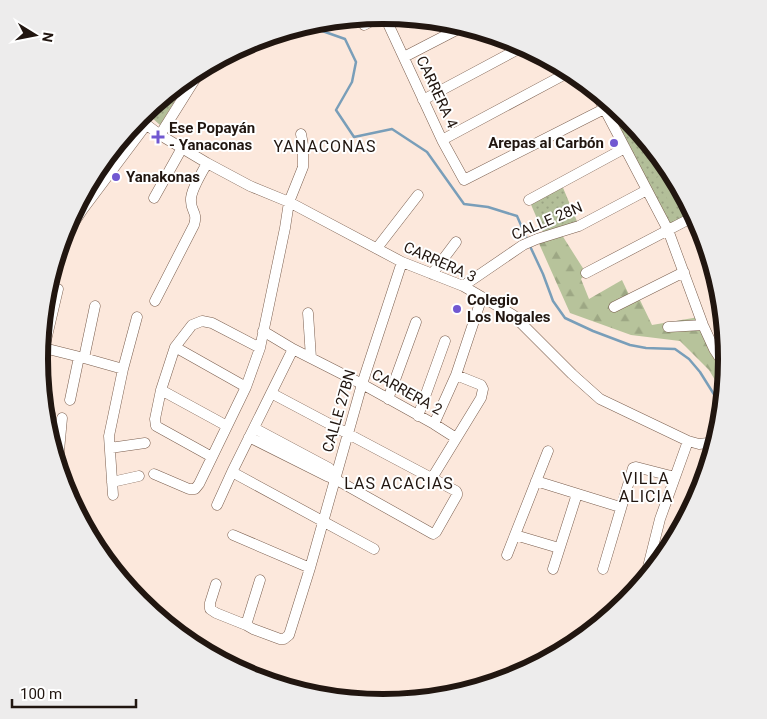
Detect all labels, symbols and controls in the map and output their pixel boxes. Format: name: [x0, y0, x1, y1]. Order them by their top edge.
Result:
north arrow: [10, 10, 60, 60]
text: N: [39, 31, 57, 44]
street label: CARRERA 4: [412, 53, 462, 132]
place label: Ese Popayán - Yanaconas: [169, 119, 255, 154]
marker: Ese Popayán - Yanaconas: [151, 130, 165, 144]
place label: Arepas al Carbón: [488, 134, 604, 152]
district label: YANACONAS: [273, 137, 377, 156]
marker: Arepas al Carbón: [608, 137, 620, 149]
place label: Yanakonas: [126, 168, 200, 186]
marker: Yanakonas: [110, 171, 122, 183]
street label: CALLE 28N: [509, 198, 585, 244]
street label: CARRERA 3: [401, 238, 479, 286]
place label: Colegio Los Nogales: [467, 291, 551, 326]
marker: Colegio Los Nogales: [451, 303, 463, 315]
street label: CARRERA 2: [369, 365, 445, 419]
street label: CALLE 27BN: [319, 368, 359, 454]
district label: VILLA ALICIA: [619, 469, 673, 506]
district label: LAS ACACIAS: [344, 474, 454, 493]
scale bar: [12, 676, 136, 708]
text: 100 m: [20, 685, 62, 703]

